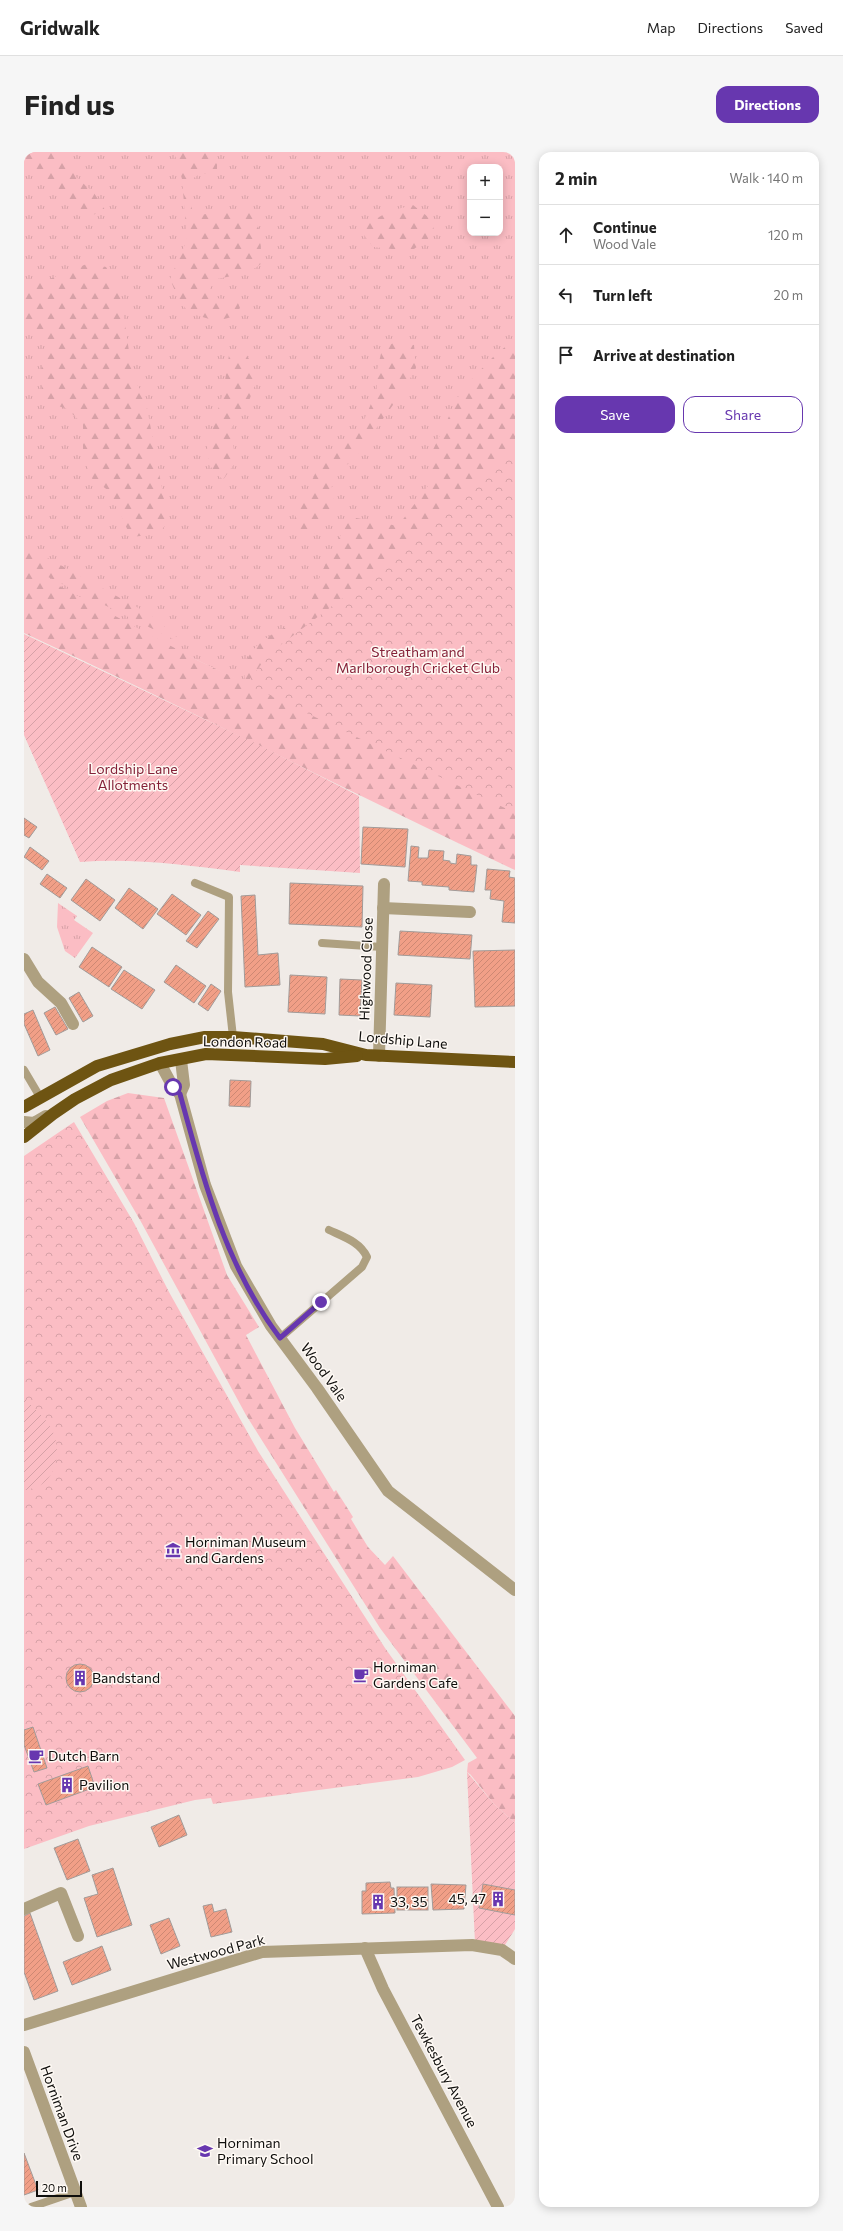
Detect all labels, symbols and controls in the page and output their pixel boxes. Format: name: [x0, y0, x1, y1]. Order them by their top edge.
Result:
text: Gridwalk: [20, 16, 100, 39]
text: Map: [647, 19, 676, 36]
text: Directions: [698, 19, 763, 36]
text: Saved: [785, 19, 823, 36]
button: Directions: [716, 86, 819, 123]
text: Find us: [24, 87, 115, 121]
map controls: [467, 164, 503, 236]
button: +: [467, 164, 503, 200]
text: 2 min: [555, 168, 597, 189]
text: Walk · 140 m: [730, 170, 803, 186]
button: −: [467, 200, 503, 236]
text: Continue: [593, 218, 657, 236]
icon: ahead: [555, 224, 577, 246]
text: 120 m: [768, 227, 803, 243]
text: Wood Vale: [593, 236, 656, 252]
icon: left: [555, 284, 577, 306]
text: Turn left: [593, 286, 652, 304]
text: 20 m: [774, 287, 803, 303]
icon: arrive: [555, 344, 577, 366]
text: Arrive at destination: [593, 346, 735, 364]
button: Save: [555, 396, 675, 433]
button: Share: [683, 396, 803, 433]
park label: Streatham and Marlborough Cricket Club: [336, 643, 500, 676]
park label: Lordship Lane Allotments: [88, 760, 178, 793]
street label: Highwood Close: [355, 917, 376, 1021]
street label: Lordship Lane: [358, 1027, 448, 1052]
street label: London Road: [203, 1032, 287, 1051]
route start: [164, 1078, 182, 1096]
route end: [312, 1293, 330, 1311]
street label: Wood Vale: [298, 1339, 351, 1404]
place label: Horniman Museum and Gardens: [185, 1533, 306, 1566]
museum icon: Horniman Museum and Gardens: [164, 1541, 182, 1559]
place label: Horniman Gardens Cafe: [373, 1658, 458, 1691]
cafe icon: Horniman Gardens Cafe: [352, 1666, 370, 1684]
building icon: Bandstand: [71, 1669, 89, 1687]
place label: Bandstand: [92, 1669, 160, 1686]
cafe icon: Dutch Barn: [27, 1747, 45, 1765]
place label: Dutch Barn: [48, 1747, 119, 1764]
building icon: Pavilion: [58, 1776, 76, 1794]
place label: Pavilion: [79, 1776, 129, 1793]
place label: 45, 47: [448, 1890, 486, 1907]
building icon: 45, 47: [489, 1890, 507, 1908]
building icon: 33, 35: [369, 1893, 387, 1911]
place label: 33, 35: [390, 1893, 428, 1910]
street label: Westwood Park: [165, 1930, 267, 1973]
street label: Tewkesbury Avenue: [407, 2011, 481, 2130]
street label: Horniman Drive: [37, 2063, 88, 2163]
place label: Horniman Primary School: [217, 2134, 313, 2167]
school or university icon: Horniman Primary School: [196, 2142, 214, 2160]
scale bar: [36, 2179, 82, 2198]
text: 20 m: [42, 2181, 67, 2194]

